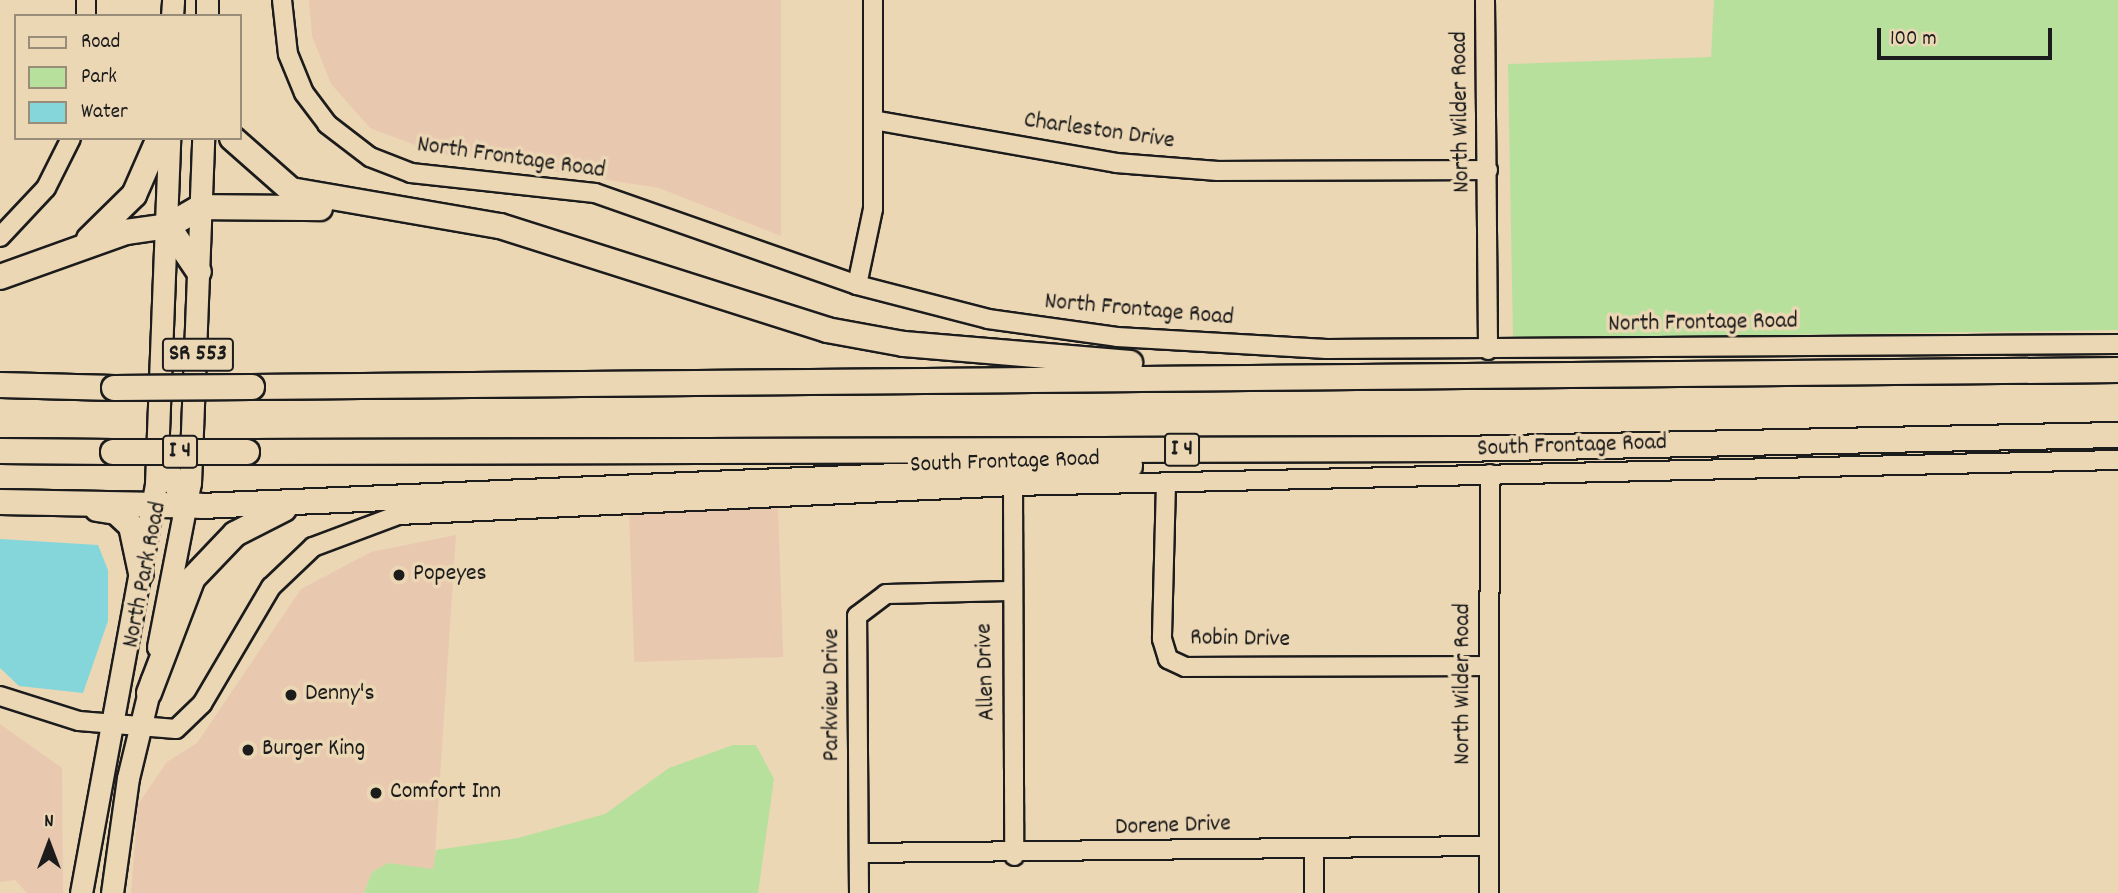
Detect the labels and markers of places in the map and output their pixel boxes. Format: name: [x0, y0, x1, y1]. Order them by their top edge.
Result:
place label: Popeyes: [413, 561, 487, 589]
marker: Popeyes: [391, 567, 407, 583]
place label: Denny's: [305, 681, 375, 709]
marker: Denny's: [283, 687, 299, 703]
place label: Burger King: [262, 736, 365, 764]
marker: Burger King: [240, 742, 256, 758]
place label: Comfort Inn: [390, 779, 501, 807]
marker: Comfort Inn: [368, 785, 384, 801]

